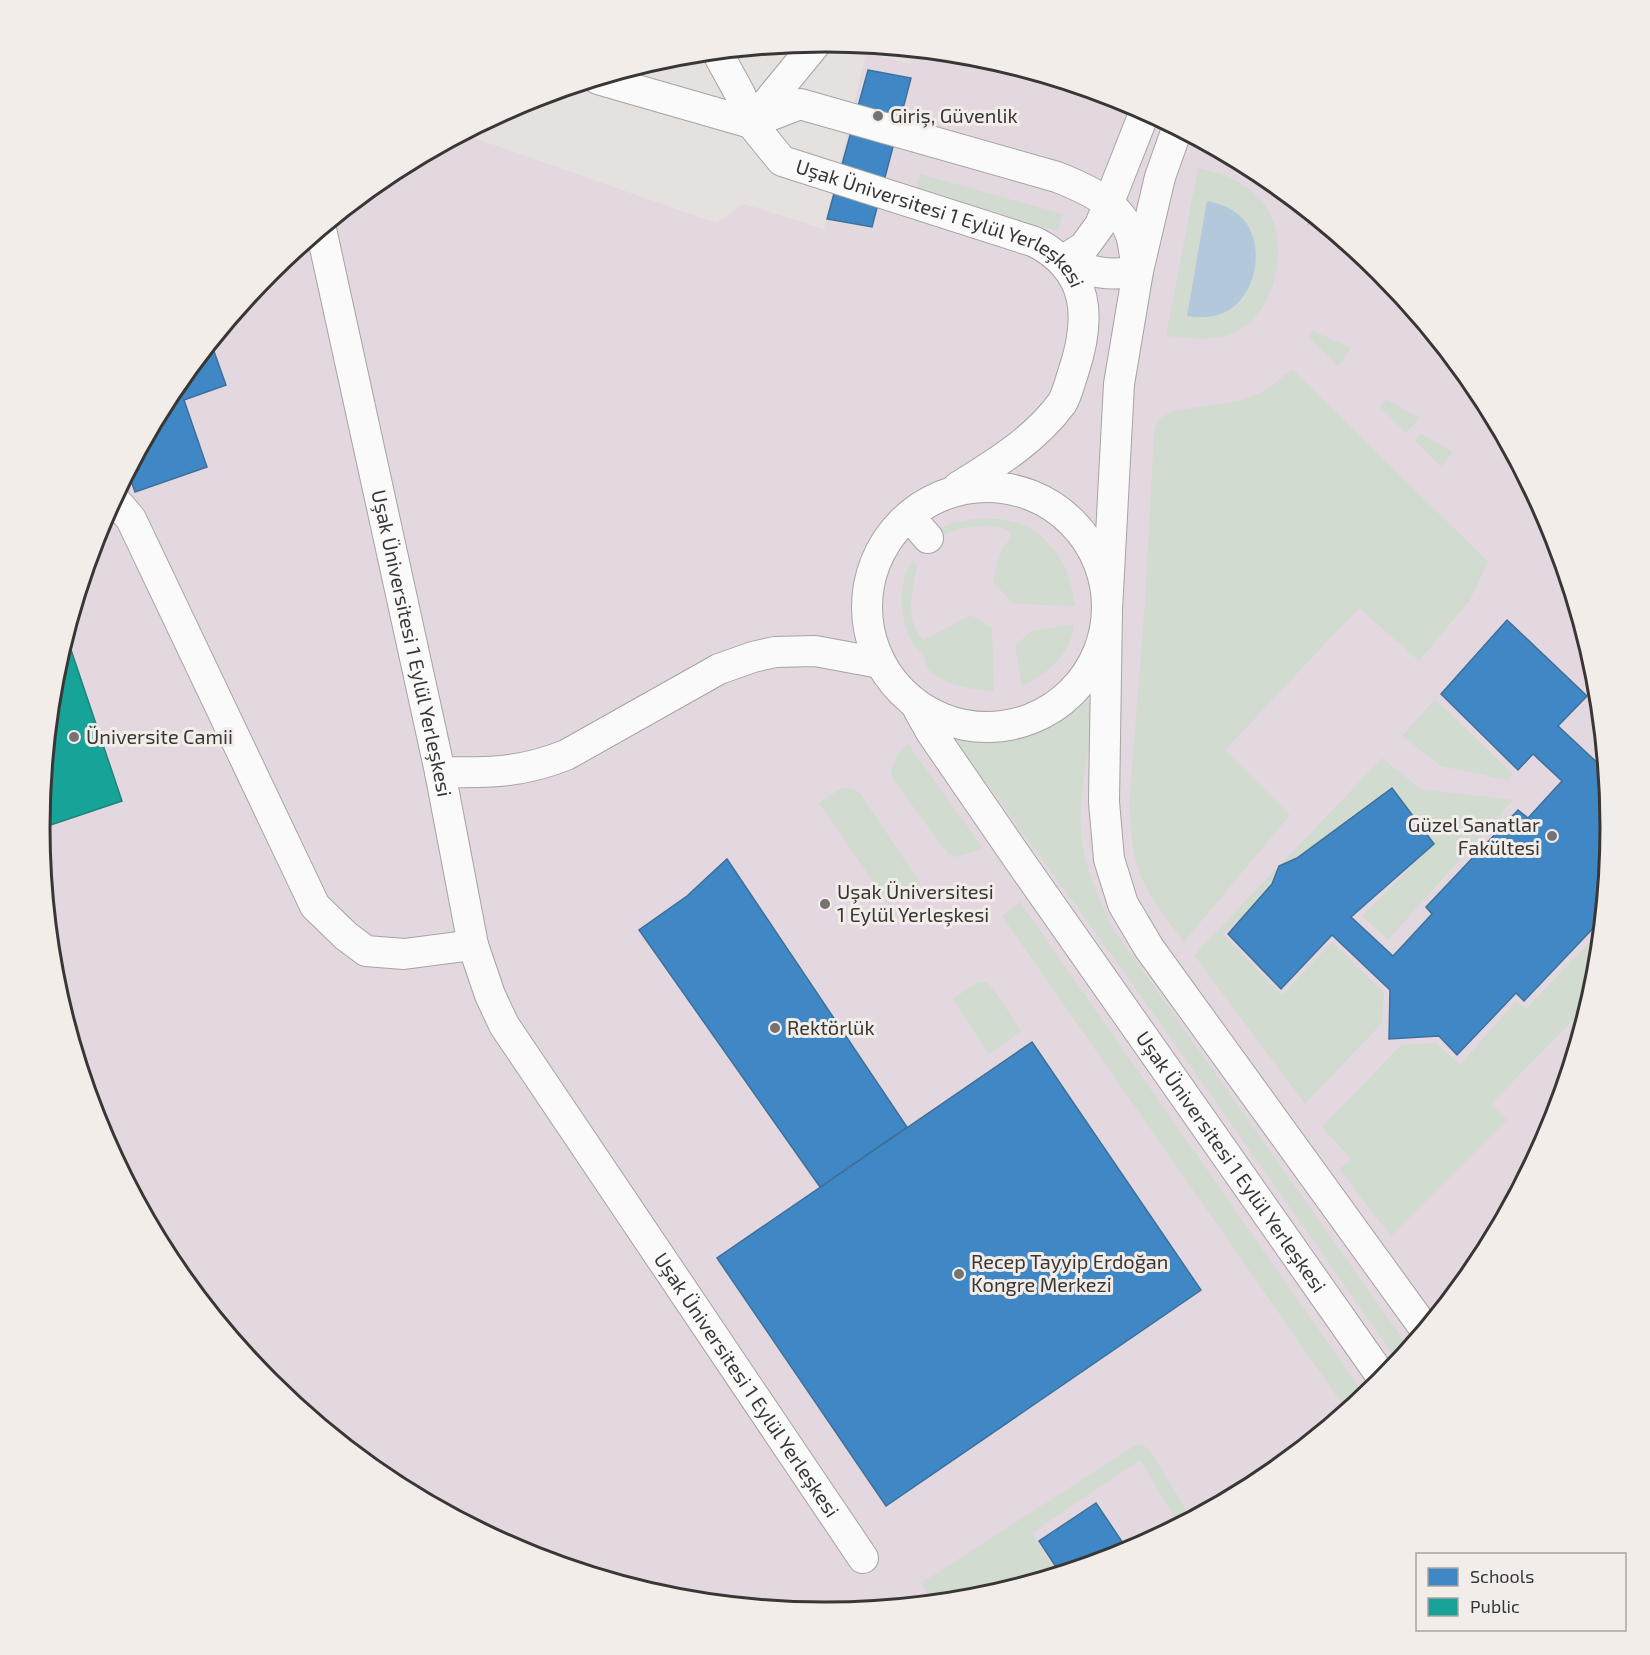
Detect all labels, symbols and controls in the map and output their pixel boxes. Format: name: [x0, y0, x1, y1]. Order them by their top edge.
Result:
place label: Giriş, Güvenlik: [890, 103, 1018, 128]
marker: Giriş, Güvenlik: [871, 109, 885, 123]
street label: Uşak Üniversitesi 1 Eylül Yerleşkesi: [793, 153, 1090, 291]
street label: Uşak Üniversitesi 1 Eylül Yerleşkesi: [367, 487, 457, 799]
place label: Üniversite Camii: [86, 724, 233, 748]
marker: Üniversite Camii: [67, 730, 81, 744]
place label: Güzel Sanatlar Fakültesi: [1408, 812, 1540, 859]
marker: Güzel Sanatlar Fakültesi: [1545, 829, 1559, 843]
place label: Uşak Üniversitesi 1 Eylül Yerleşkesi: [837, 879, 994, 927]
marker: Uşak Üniversitesi 1 Eylül Yerleşkesi: [818, 897, 832, 911]
place label: Rektörlük: [787, 1015, 875, 1039]
marker: Rektörlük: [768, 1021, 782, 1035]
street label: Uşak Üniversitesi 1 Eylül Yerleşkesi: [1132, 1026, 1332, 1297]
street label: Uşak Üniversitesi 1 Eylül Yerleşkesi: [650, 1248, 845, 1521]
place label: Recep Tayyip Erdoğan Kongre Merkezi: [971, 1249, 1168, 1296]
marker: Recep Tayyip Erdoğan Kongre Merkezi: [952, 1267, 966, 1281]
legend: [1416, 1553, 1626, 1631]
text: Schools: [1470, 1565, 1534, 1587]
text: Public: [1470, 1595, 1520, 1617]

